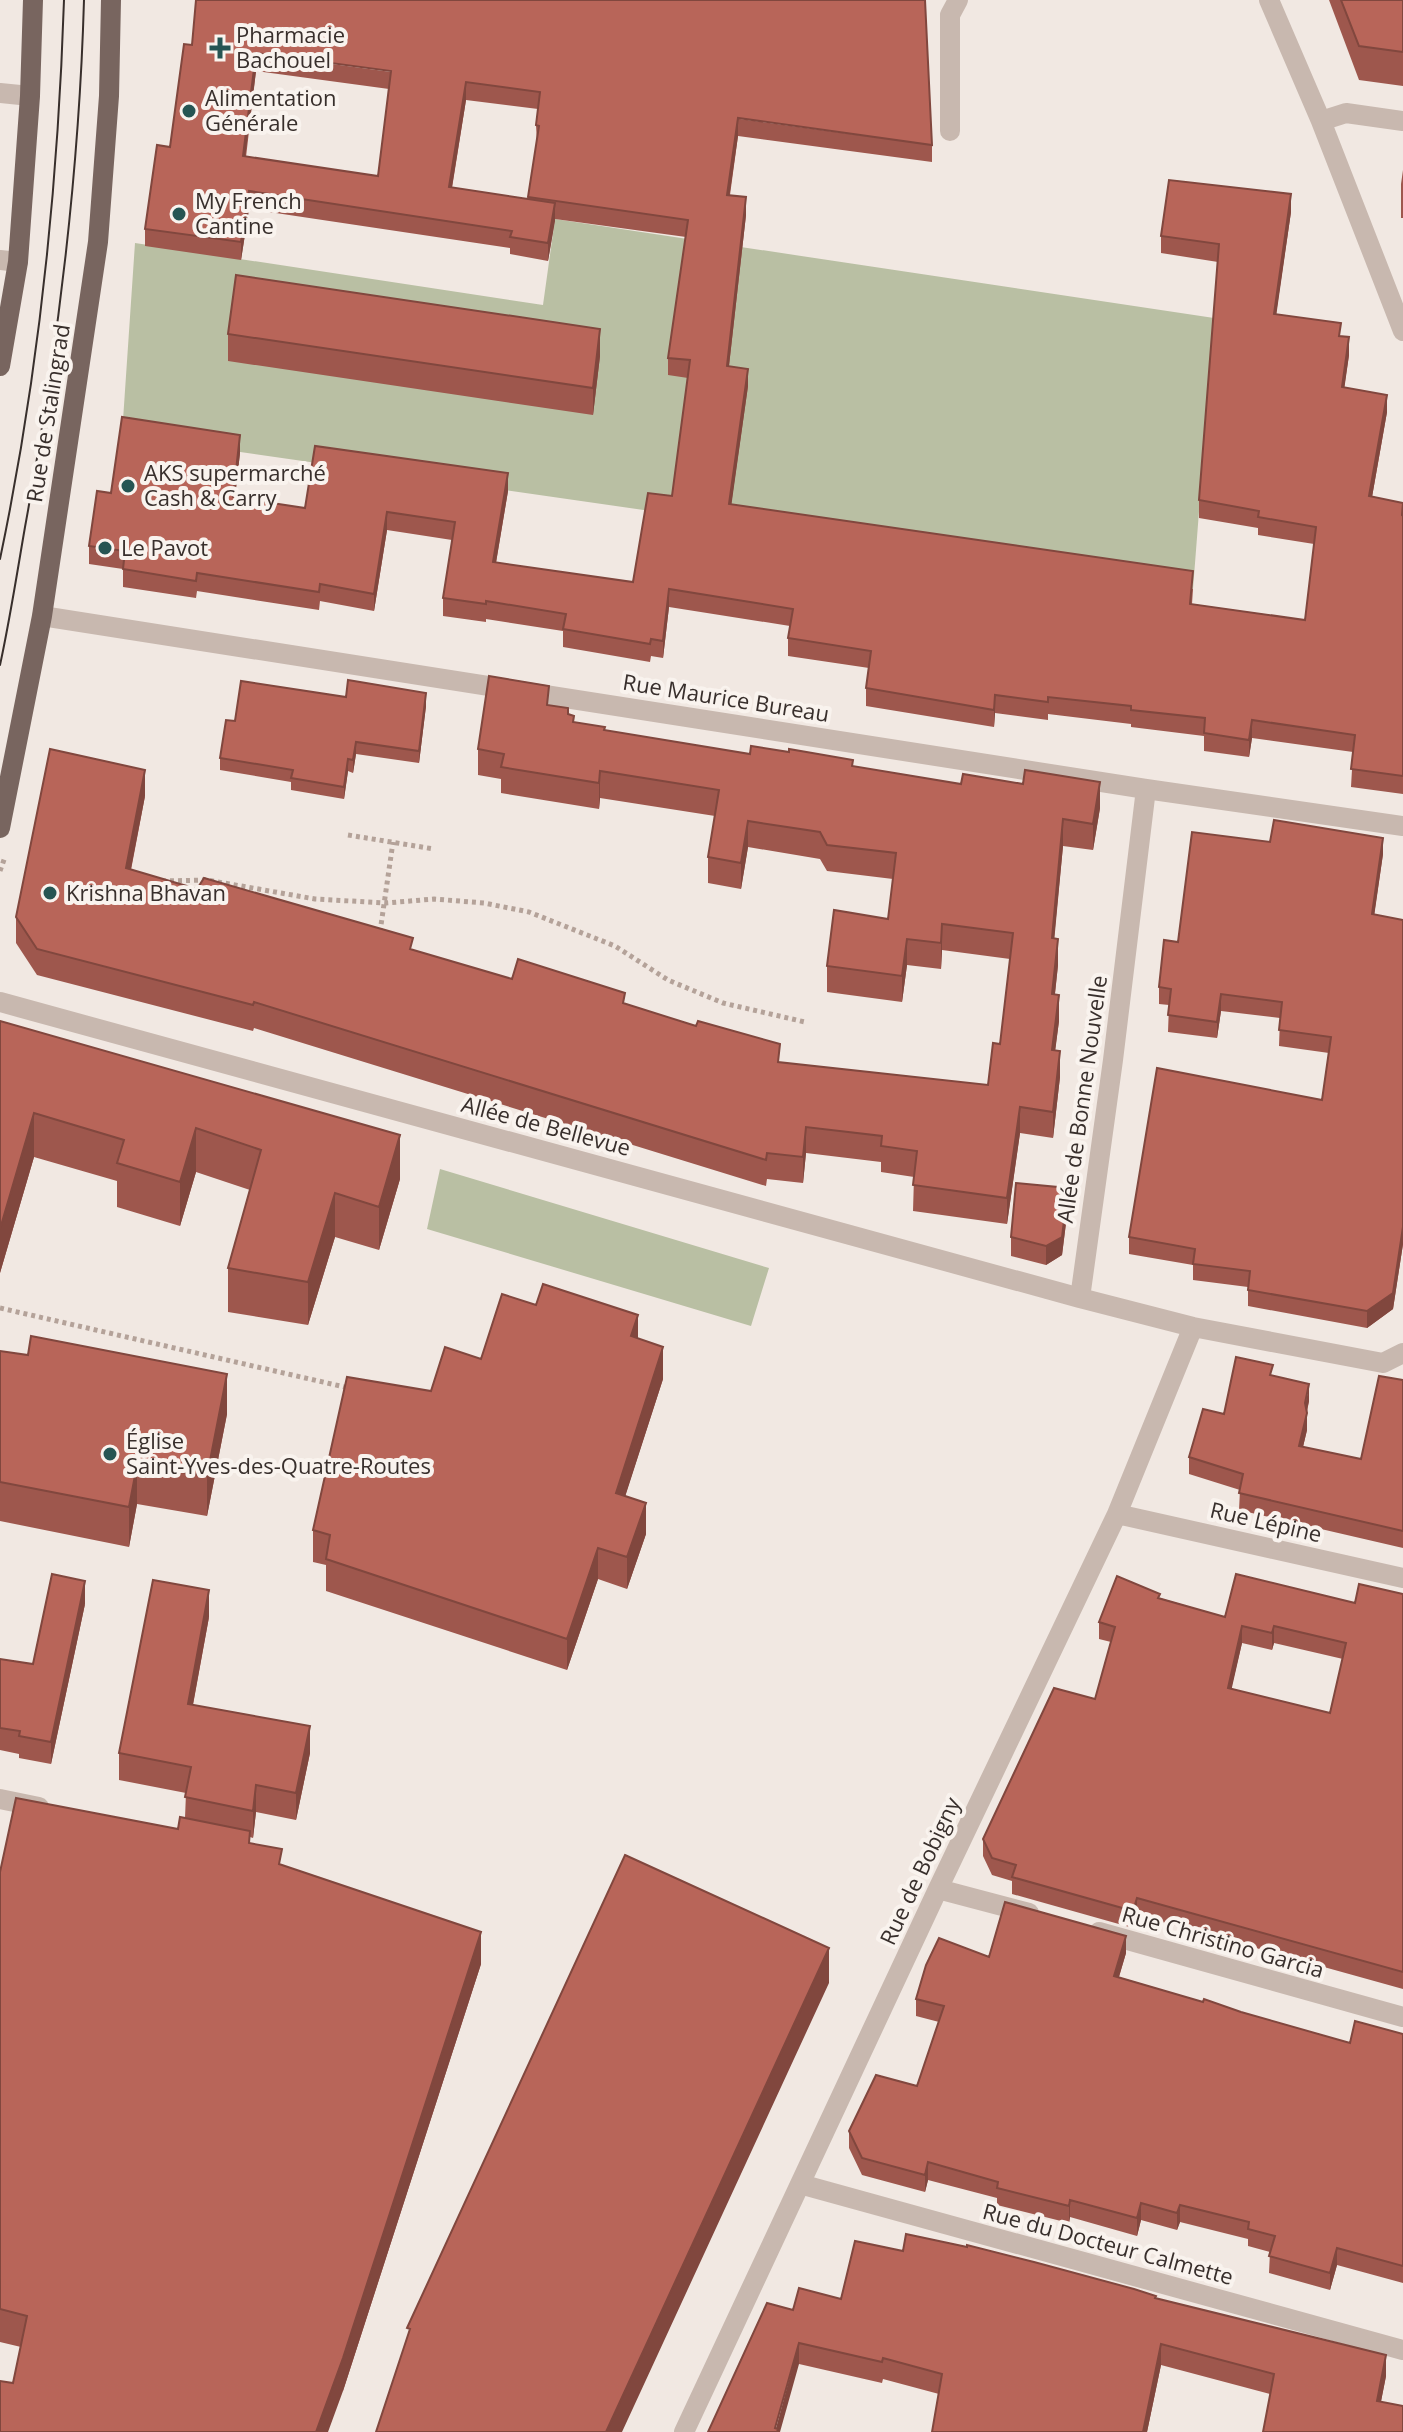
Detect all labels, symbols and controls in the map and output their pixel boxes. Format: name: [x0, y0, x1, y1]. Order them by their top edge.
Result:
place label: Pharmacie Bachouel: [236, 19, 345, 74]
marker: Pharmacie Bachouel: [211, 39, 229, 57]
place label: Alimentation Générale: [205, 82, 336, 137]
marker: Alimentation Générale: [180, 102, 198, 120]
place label: My French Cantine: [195, 185, 302, 240]
marker: My French Cantine: [170, 205, 188, 223]
street label: Rue de Stalingrad: [18, 322, 76, 504]
place label: AKS supermarché Cash & Carry: [144, 457, 326, 512]
marker: AKS supermarché Cash & Carry: [119, 477, 137, 495]
place label: Le Pavot: [121, 532, 208, 562]
marker: Le Pavot: [96, 539, 114, 557]
street label: Rue Maurice Bureau: [621, 666, 832, 728]
place label: Krishna Bhavan: [66, 877, 226, 907]
marker: Krishna Bhavan: [41, 884, 59, 902]
street label: Allée de Bonne Nouvelle: [1049, 973, 1113, 1225]
street label: Allée de Bellevue: [458, 1088, 634, 1162]
place label: Église Saint-Yves-des-Quatre-Routes: [126, 1425, 431, 1480]
marker: Église Saint-Yves-des-Quatre-Routes: [101, 1445, 119, 1463]
street label: Rue Lépine: [1207, 1494, 1325, 1548]
street label: Rue de Bobigny: [872, 1791, 967, 1949]
street label: Rue Christino Garcia: [1119, 1898, 1328, 1984]
street label: Rue du Docteur Calmette: [980, 2195, 1237, 2291]

